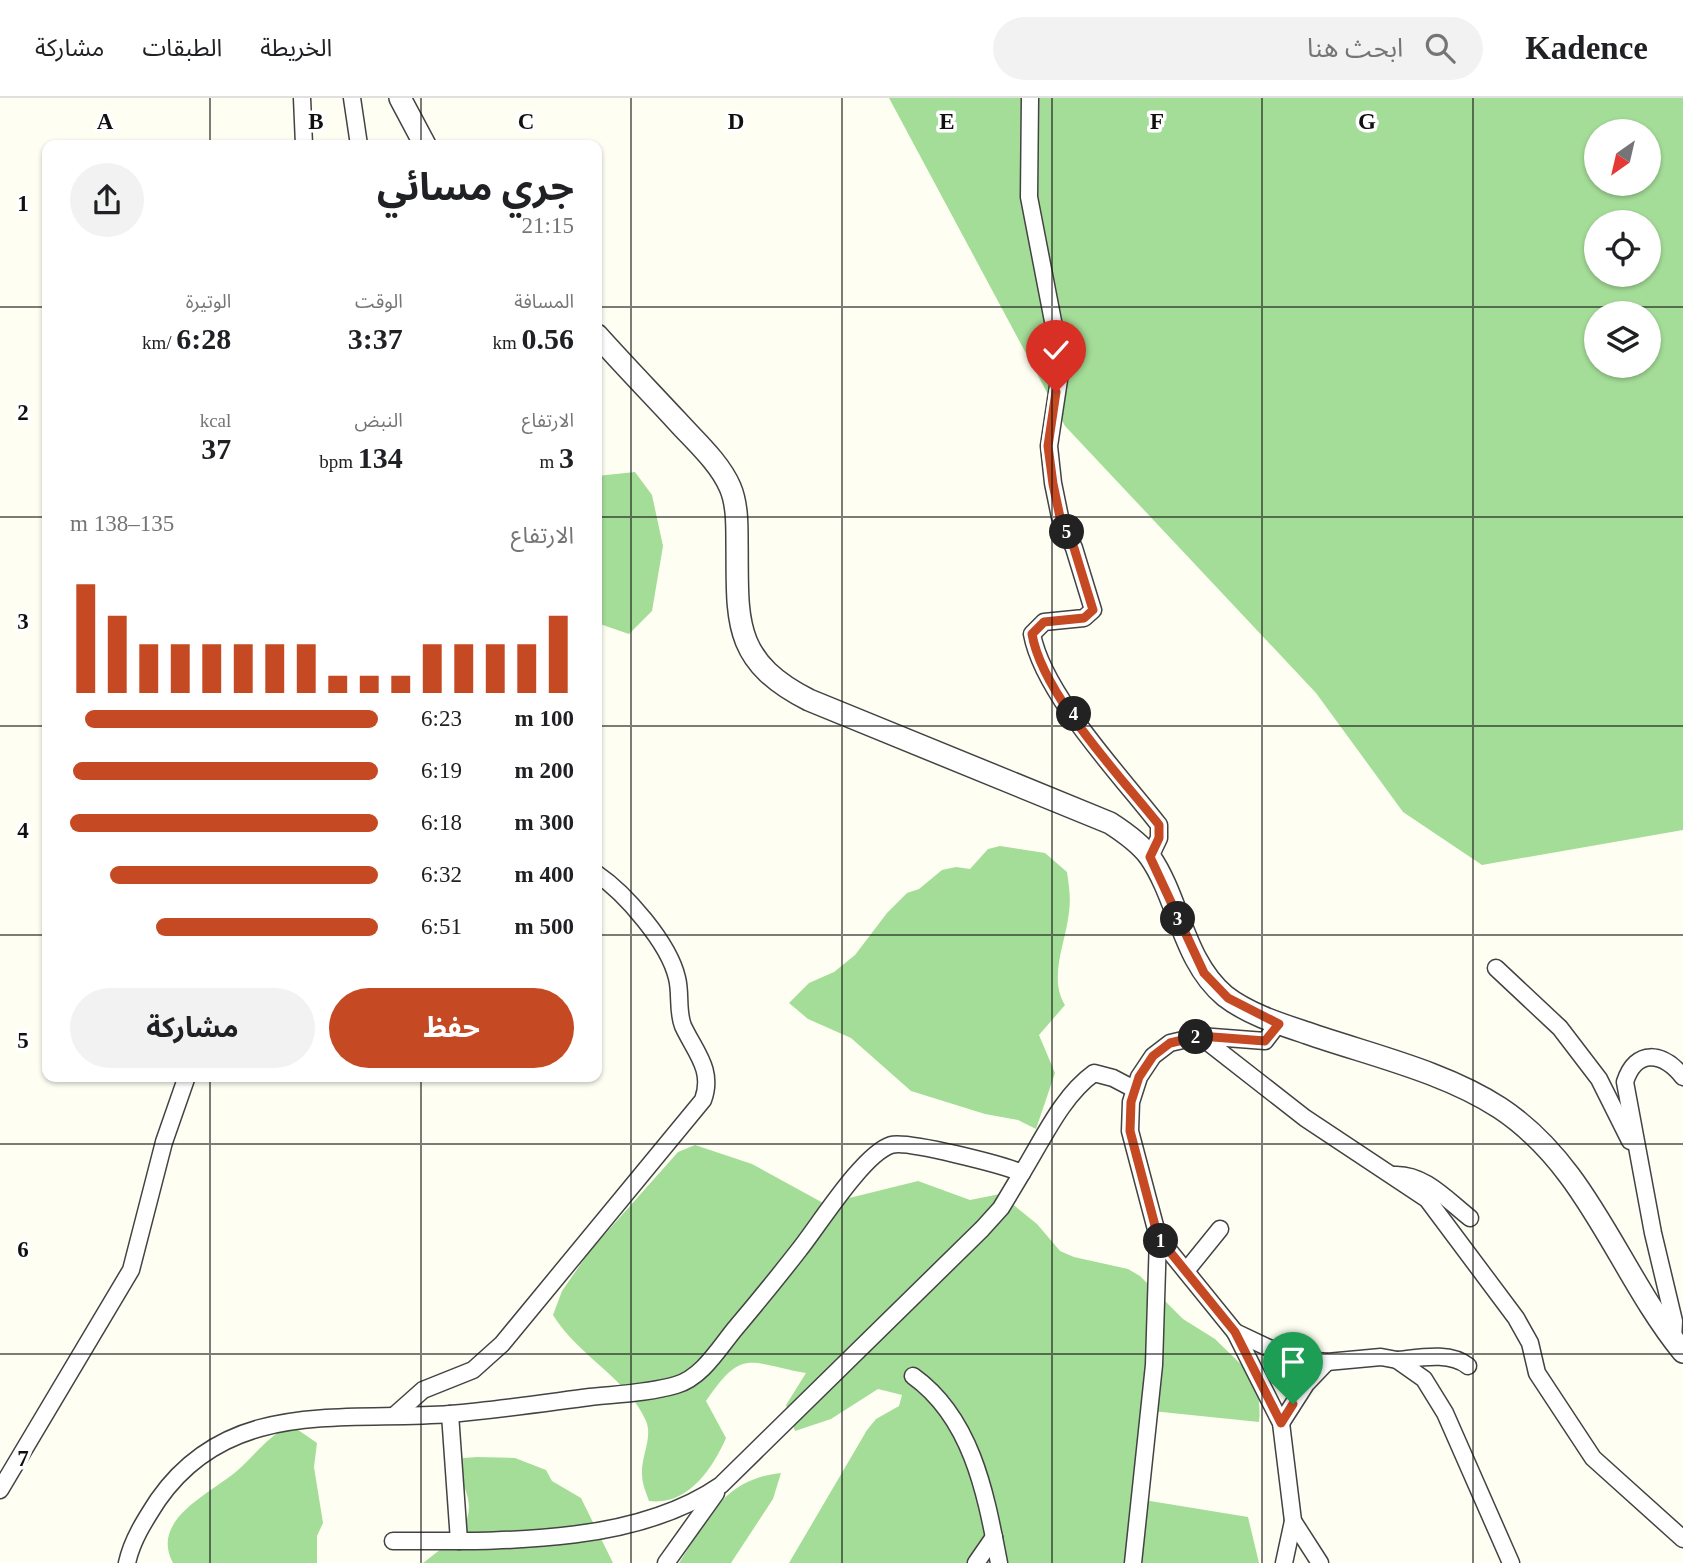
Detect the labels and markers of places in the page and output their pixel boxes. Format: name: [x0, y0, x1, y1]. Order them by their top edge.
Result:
pin: [1026, 320, 1086, 392]
pin: 5: [1050, 514, 1084, 550]
pin: 4: [1056, 696, 1092, 732]
pin: 3: [1160, 902, 1196, 936]
pin: 2: [1178, 1020, 1214, 1054]
pin: 1: [1144, 1224, 1178, 1258]
pin: [1263, 1332, 1323, 1404]

